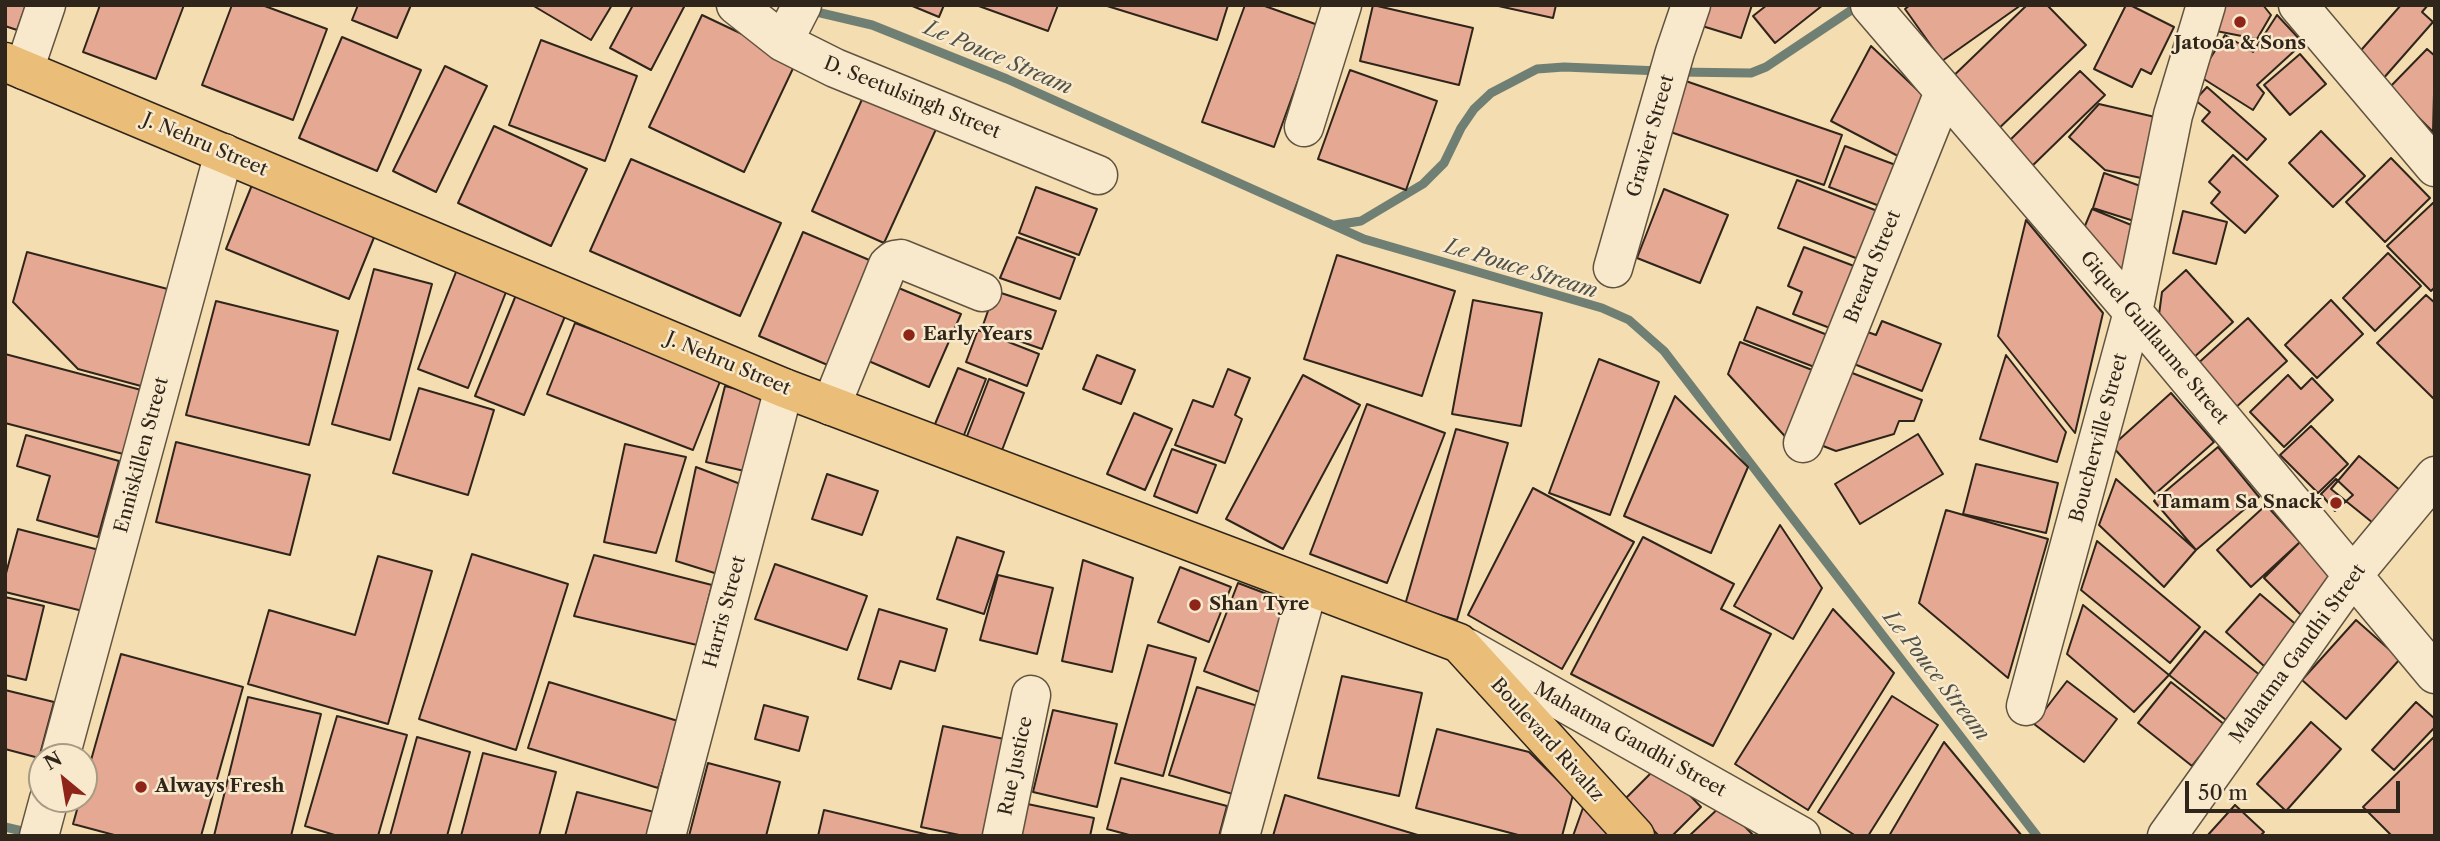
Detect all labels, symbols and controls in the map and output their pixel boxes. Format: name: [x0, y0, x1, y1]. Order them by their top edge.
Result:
marker: Jatooa & Sons: [2232, 14, 2248, 30]
water label: Le Pouce Stream: [920, 15, 1076, 101]
place label: Jatooa & Sons: [2174, 33, 2306, 55]
street label: D. Seetulsingh Street: [820, 52, 1004, 144]
street label: Gravier Street: [1623, 72, 1679, 200]
street label: J. Nehru Street: [139, 109, 271, 181]
street label: Breard Street: [1840, 207, 1906, 327]
water label: Le Pouce Stream: [1442, 234, 1600, 304]
street label: Giquel Guillaume Street: [2075, 247, 2233, 429]
place label: Early Years: [923, 324, 1032, 346]
marker: Early Years: [901, 327, 917, 343]
street label: J. Nehru Street: [662, 328, 794, 400]
street label: Boucherville Street: [2065, 351, 2133, 525]
street label: Enniskillen Street: [110, 375, 174, 535]
place label: Tamam Sa Snack: [2157, 492, 2322, 514]
marker: Tamam Sa Snack: [2328, 495, 2344, 511]
street label: Harris Street: [699, 553, 751, 671]
street label: Mahatma Gandhi Street: [2225, 560, 2371, 748]
place label: Shan Tyre: [1209, 594, 1309, 616]
marker: Shan Tyre: [1187, 597, 1203, 613]
water label: Le Pouce Stream: [1877, 606, 1995, 746]
street label: Boulevard Rivaltz: [1486, 674, 1608, 806]
street label: Mahatma Gandhi Street: [1530, 678, 1730, 802]
street label: Rue Justice: [994, 714, 1038, 818]
north arrow: [28, 743, 98, 813]
text: N: [40, 747, 66, 775]
scale bar: [2188, 768, 2403, 812]
place label: Always Fresh: [155, 776, 284, 798]
marker: Always Fresh: [133, 779, 149, 795]
text: 50 m: [2198, 780, 2248, 805]

